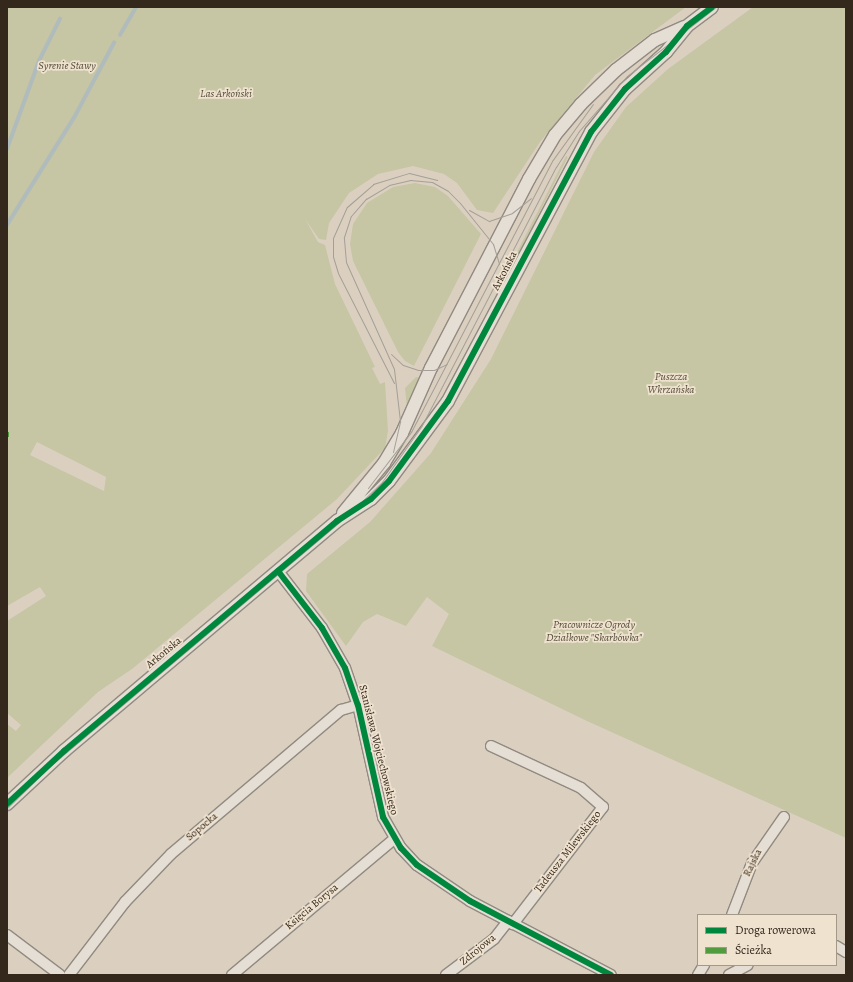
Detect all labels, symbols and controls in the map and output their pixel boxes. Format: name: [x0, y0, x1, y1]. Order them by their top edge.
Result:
park label: Syrenie Stawy: [38, 59, 96, 73]
park label: Las Arkoński: [200, 87, 252, 101]
street label: Arkońska: [490, 249, 520, 293]
park label: Puszcza Wkrzańska: [648, 371, 694, 397]
park label: Pracownicze Ogrody Działkowe "Skarbówka": [546, 619, 642, 645]
street label: Arkońska: [144, 634, 184, 672]
street label: Stanisława Wojciechowskiego: [355, 684, 401, 816]
street label: Tadeusza Milewskiego: [532, 808, 604, 896]
street label: Sopocka: [183, 810, 221, 844]
street label: Rajska: [741, 847, 765, 879]
street label: Księcia Borysa: [283, 881, 341, 933]
legend: [697, 914, 837, 966]
text: Droga rowerowa: [735, 922, 816, 938]
street label: Zdrojowa: [457, 932, 499, 968]
text: Ścieżka: [735, 942, 772, 958]

